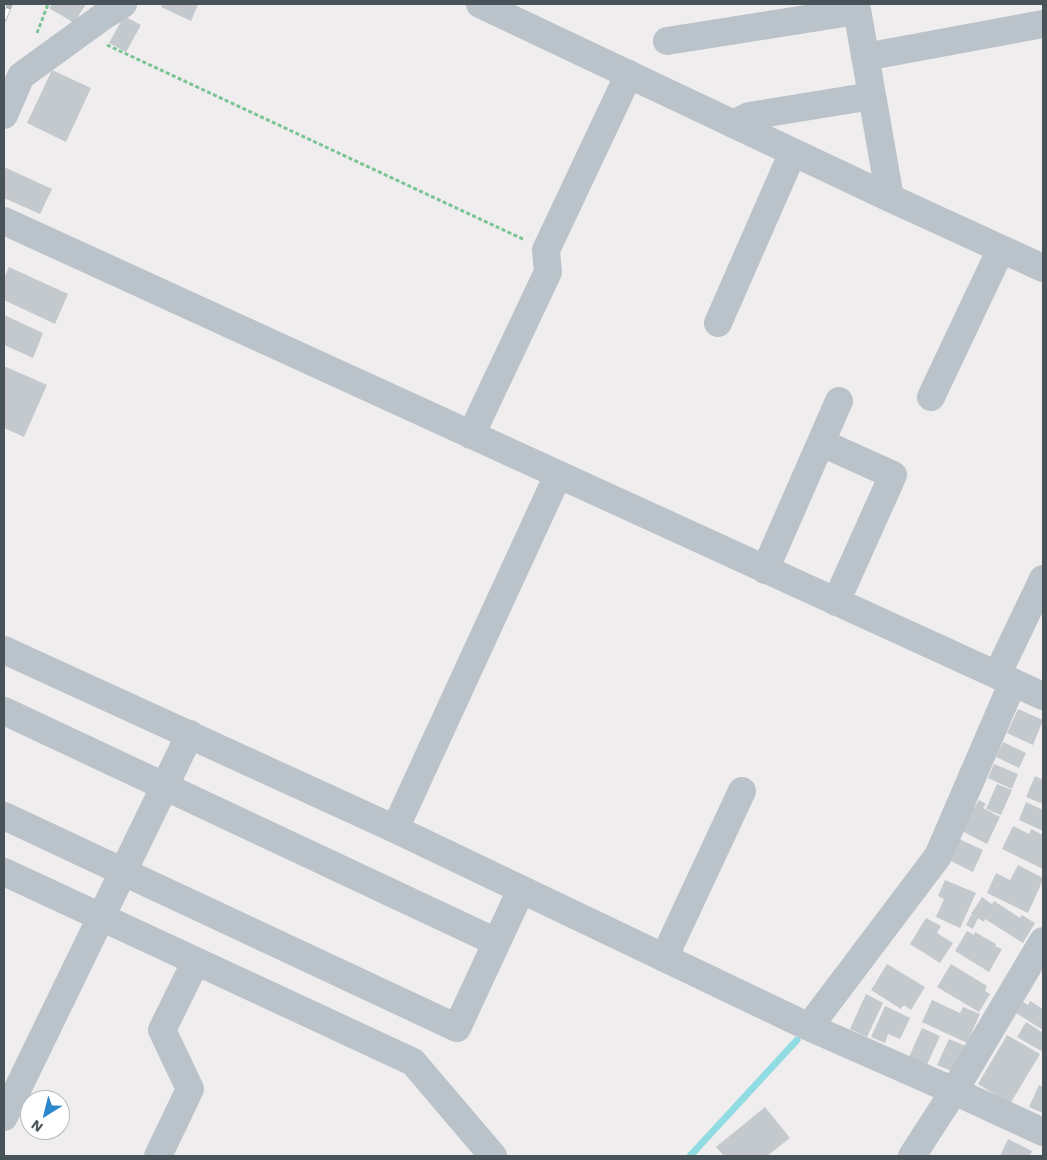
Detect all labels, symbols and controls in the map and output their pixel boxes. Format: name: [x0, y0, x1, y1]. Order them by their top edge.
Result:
north arrow: [20, 1090, 70, 1140]
text: N: [28, 1117, 46, 1136]

